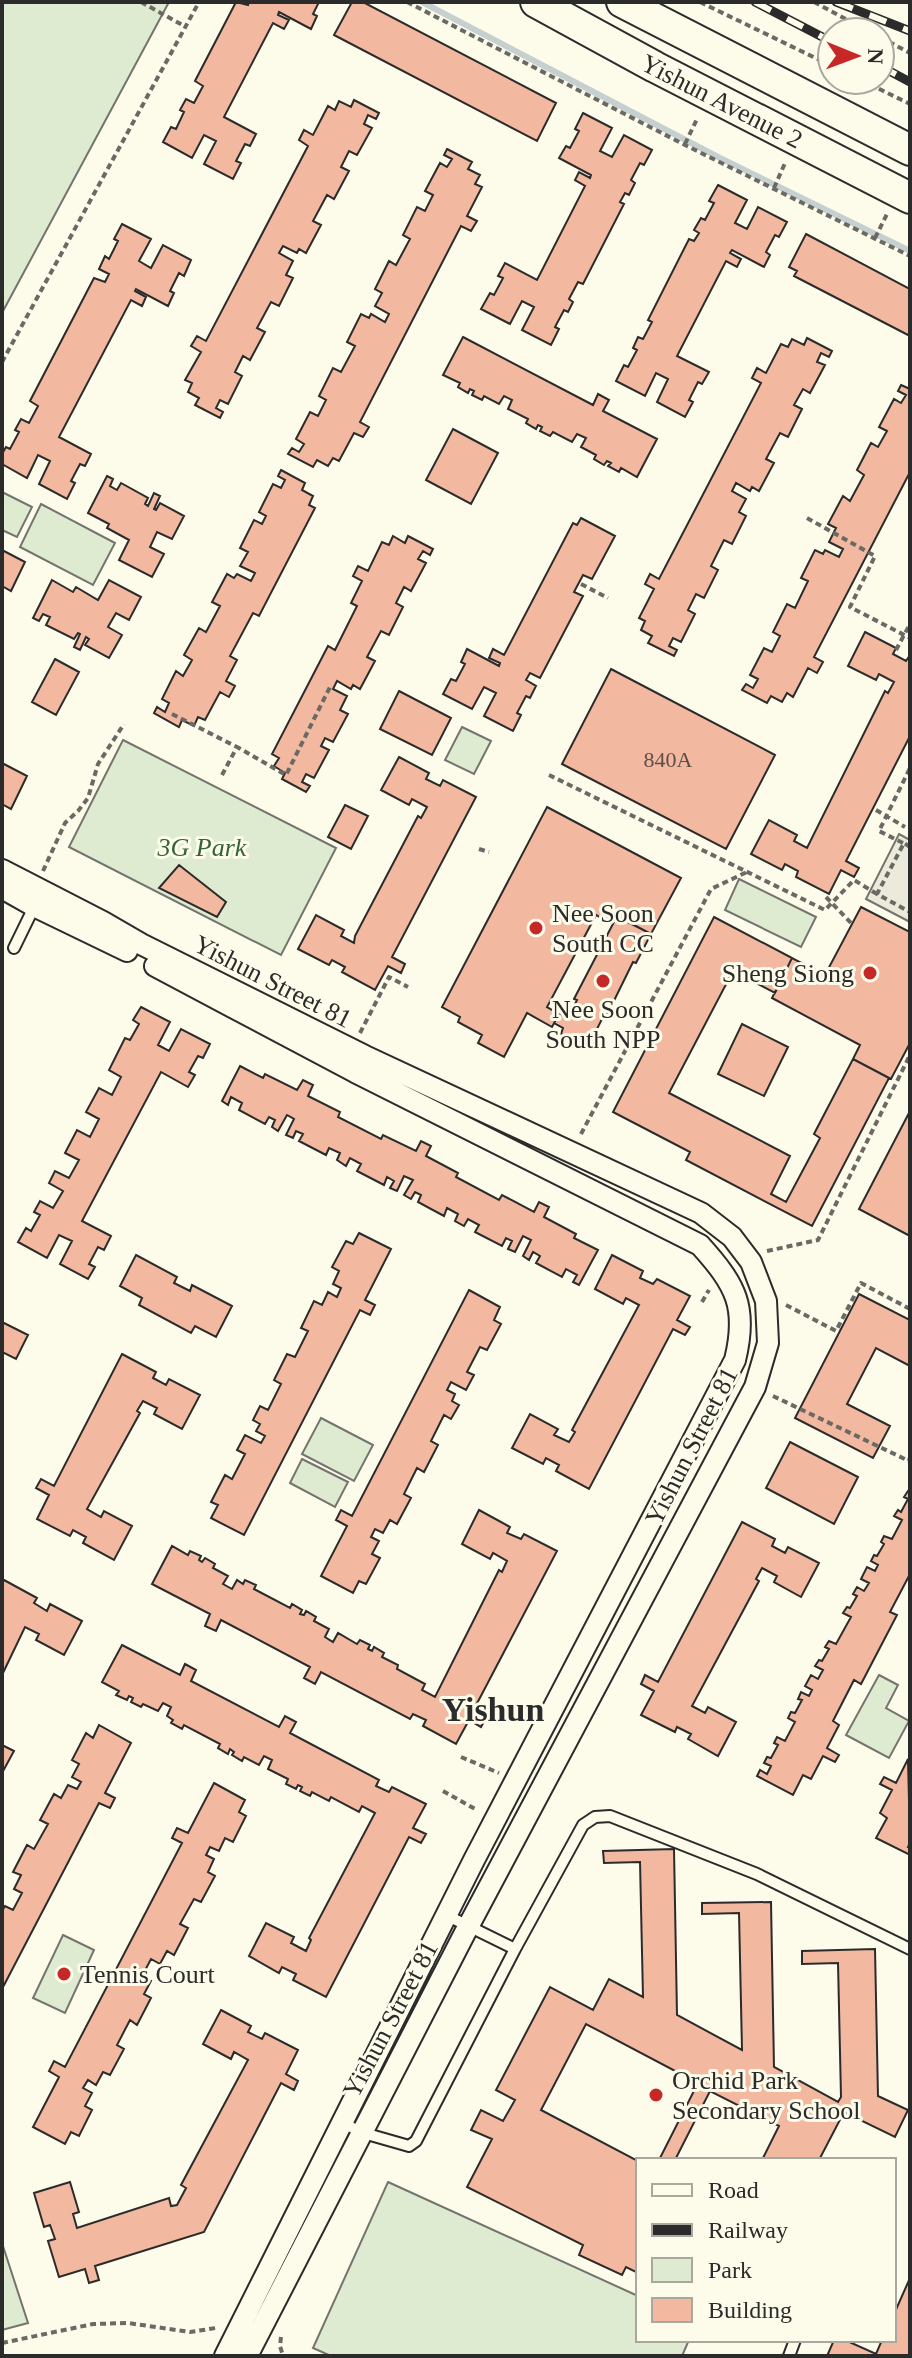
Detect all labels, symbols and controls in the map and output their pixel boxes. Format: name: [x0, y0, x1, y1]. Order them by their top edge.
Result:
north arrow: [816, 16, 896, 96]
street label: Yishun Avenue 2: [636, 48, 807, 155]
text: N: [863, 48, 888, 65]
house number: 840A: [644, 747, 693, 772]
park label: 3G Park: [157, 833, 247, 862]
place label: Nee Soon South CC: [552, 899, 654, 958]
marker: Nee Soon South CC: [527, 919, 545, 937]
street label: Yishun Street 81: [189, 929, 357, 1034]
place label: Sheng Siong: [722, 959, 854, 988]
marker: Sheng Siong: [861, 964, 879, 982]
marker: Nee Soon South NPP: [594, 972, 612, 990]
place label: Nee Soon South NPP: [546, 995, 660, 1054]
street label: Yishun Street 81: [639, 1362, 744, 1530]
district label: Yishun: [442, 1691, 544, 1728]
street label: Yishun Street 81: [337, 1936, 444, 2103]
place label: Tennis Court: [80, 1960, 215, 1989]
marker: Tennis Court: [55, 1965, 73, 1983]
place label: Orchid Park Secondary School: [672, 2066, 860, 2125]
marker: Orchid Park Secondary School: [647, 2086, 665, 2104]
legend: [636, 2158, 896, 2342]
text: Road: [708, 2177, 759, 2203]
text: Railway: [708, 2217, 788, 2243]
text: Park: [708, 2257, 752, 2283]
text: Building: [708, 2297, 792, 2323]

